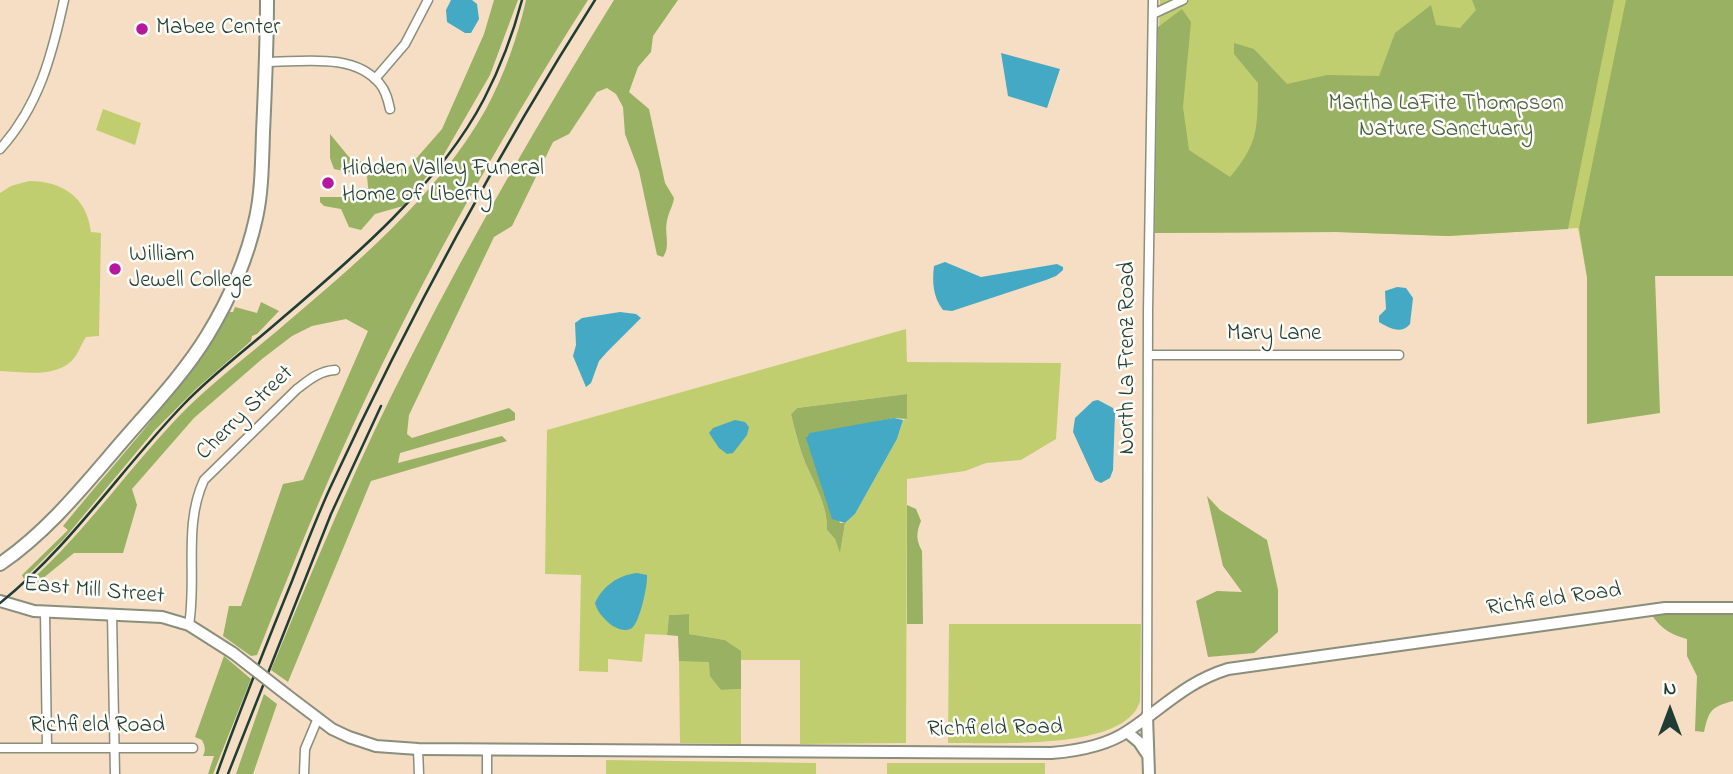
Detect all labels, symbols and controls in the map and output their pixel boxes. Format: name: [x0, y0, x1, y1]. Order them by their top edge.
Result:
place label: Mabee Center: [156, 15, 280, 43]
marker: Mabee Center: [134, 21, 150, 37]
park label: Martha LaFite Thompson Nature Sanctuary: [1328, 91, 1564, 145]
place label: Hidden Valley Funeral Home of Liberty: [342, 156, 544, 210]
marker: Hidden Valley Funeral Home of Liberty: [320, 175, 336, 191]
place label: William Jewell College: [129, 242, 252, 296]
marker: William Jewell College: [107, 261, 123, 277]
street label: North La Frenz Road: [1115, 262, 1143, 454]
street label: Mary Lane: [1227, 321, 1321, 349]
street label: Cherry Street: [192, 361, 300, 467]
street label: East Mill Street: [23, 572, 165, 612]
street label: Richfield Road: [1485, 578, 1623, 624]
north arrow: [1635, 676, 1705, 746]
text: N: [1664, 676, 1676, 703]
street label: Richfield Road: [29, 713, 165, 741]
street label: Richfield Road: [927, 715, 1063, 745]

